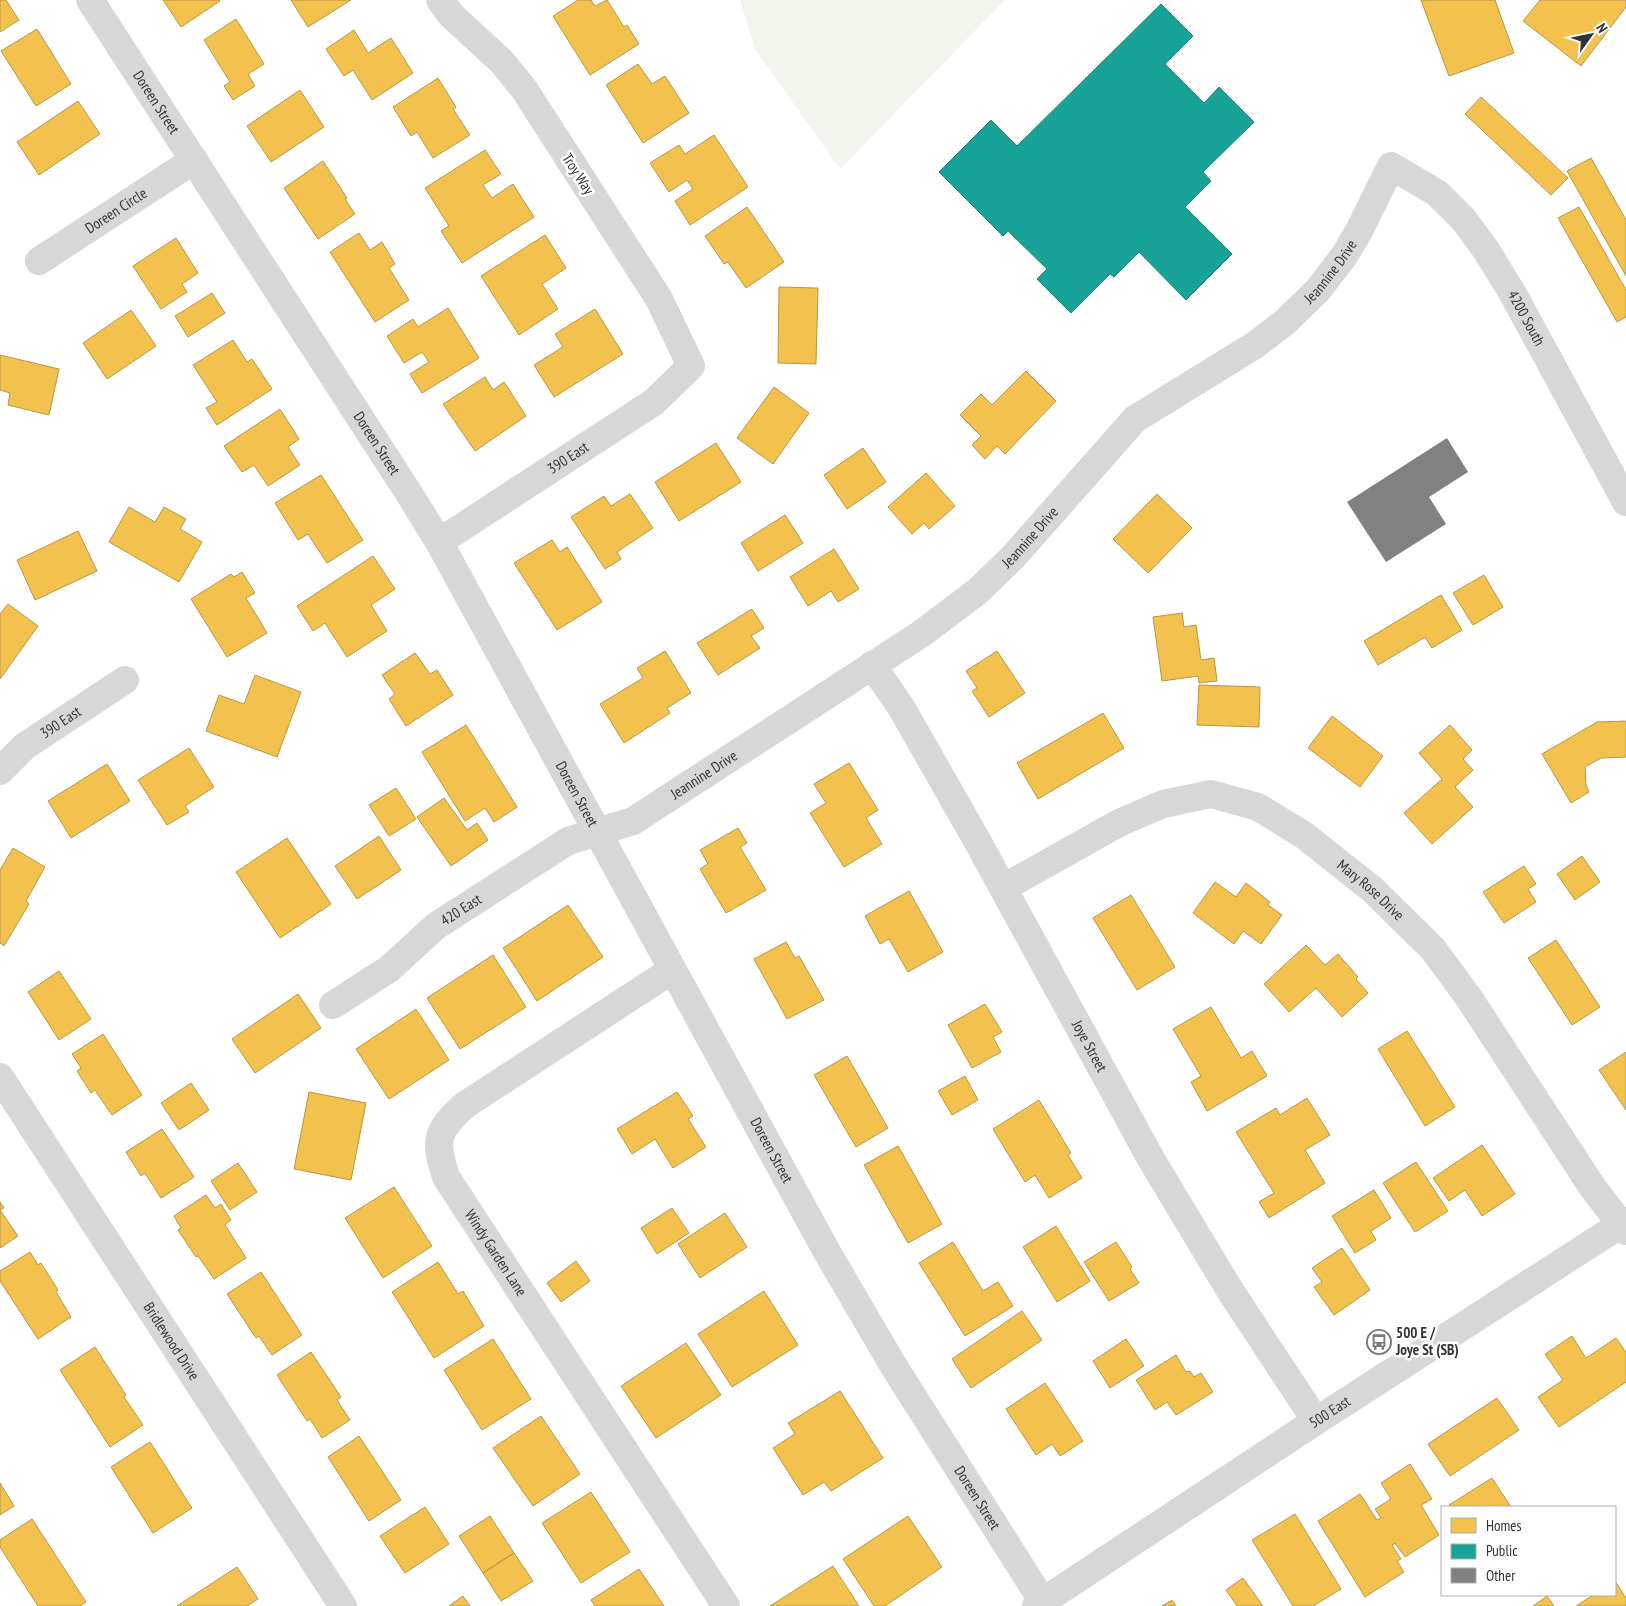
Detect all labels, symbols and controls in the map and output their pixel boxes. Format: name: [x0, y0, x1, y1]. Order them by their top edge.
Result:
north arrow: [1566, 10, 1616, 60]
text: N: [1592, 20, 1612, 36]
street label: Doreen Street: [129, 67, 184, 137]
street label: Troy Way: [558, 150, 599, 198]
street label: Doreen Circle: [81, 183, 150, 237]
street label: Jeannine Drive: [1299, 236, 1361, 308]
street label: 4200 South: [1504, 287, 1549, 349]
street label: Doreen Street: [350, 408, 405, 478]
street label: 390 East: [544, 437, 592, 478]
street label: Jeannine Drive: [997, 502, 1062, 572]
street label: 390 East: [36, 702, 84, 742]
street label: Jeannine Drive: [666, 746, 741, 804]
street label: Doreen Street: [552, 758, 603, 830]
street label: Mary Rose Drive: [1334, 855, 1408, 924]
street label: 420 East: [437, 889, 485, 930]
street label: Joye Street: [1068, 1016, 1112, 1075]
street label: Doreen Street: [746, 1114, 797, 1186]
street label: Windy Garden Lane: [461, 1206, 531, 1300]
street label: Bridlewood Drive: [140, 1298, 204, 1384]
place label: 500 E / Joye St (SB): [1395, 1323, 1459, 1359]
bus stop icon: 500 E / Joye St (SB): [1366, 1329, 1392, 1355]
street label: 500 East: [1305, 1391, 1354, 1432]
street label: Doreen Street: [950, 1462, 1005, 1533]
legend: [1441, 1506, 1616, 1596]
text: Homes: [1486, 1516, 1522, 1535]
text: Public: [1486, 1541, 1518, 1560]
text: Other: [1486, 1566, 1516, 1585]

